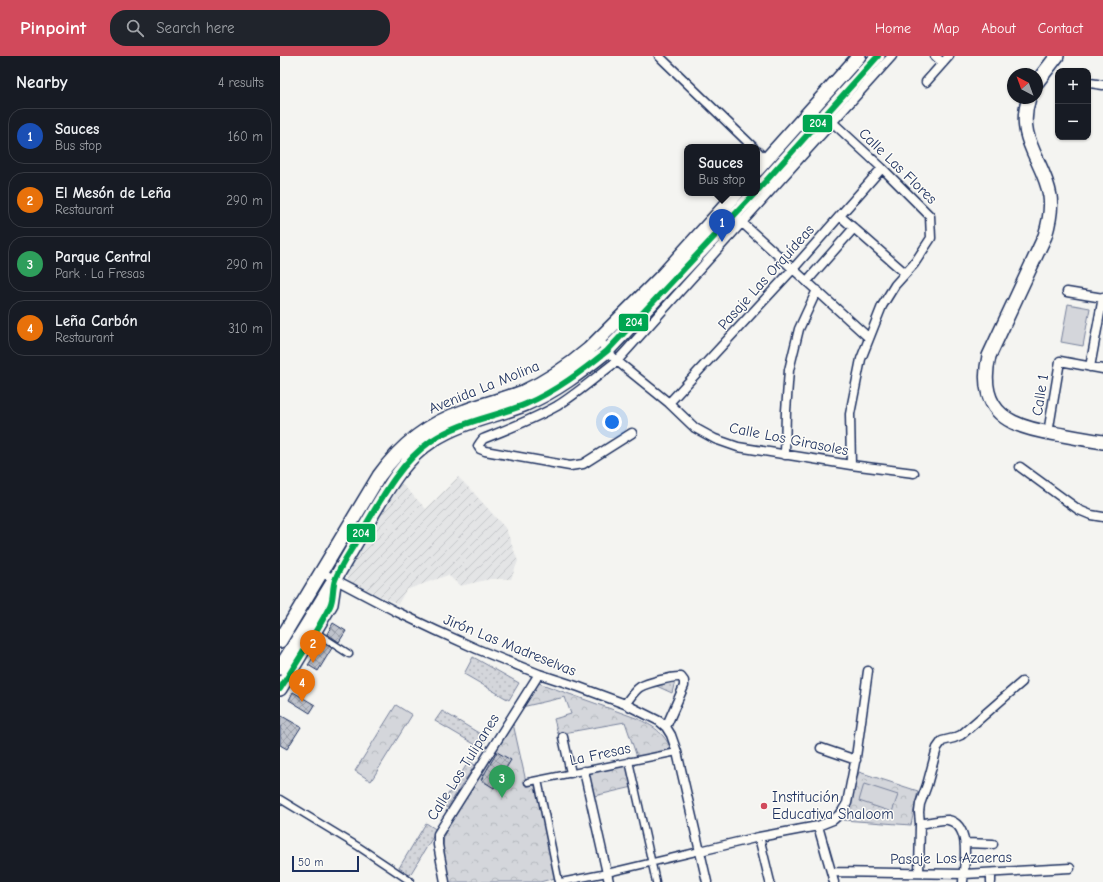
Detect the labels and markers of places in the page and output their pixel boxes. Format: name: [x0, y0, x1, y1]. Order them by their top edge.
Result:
pin: 1: [709, 209, 735, 242]
pin: 2: [300, 630, 326, 663]
pin: 4: [289, 669, 315, 702]
pin: 3: [489, 765, 515, 798]
place label: Institución Educativa Shaloom: [772, 788, 894, 823]
marker: Institución Educativa Shaloom: [759, 801, 769, 811]

